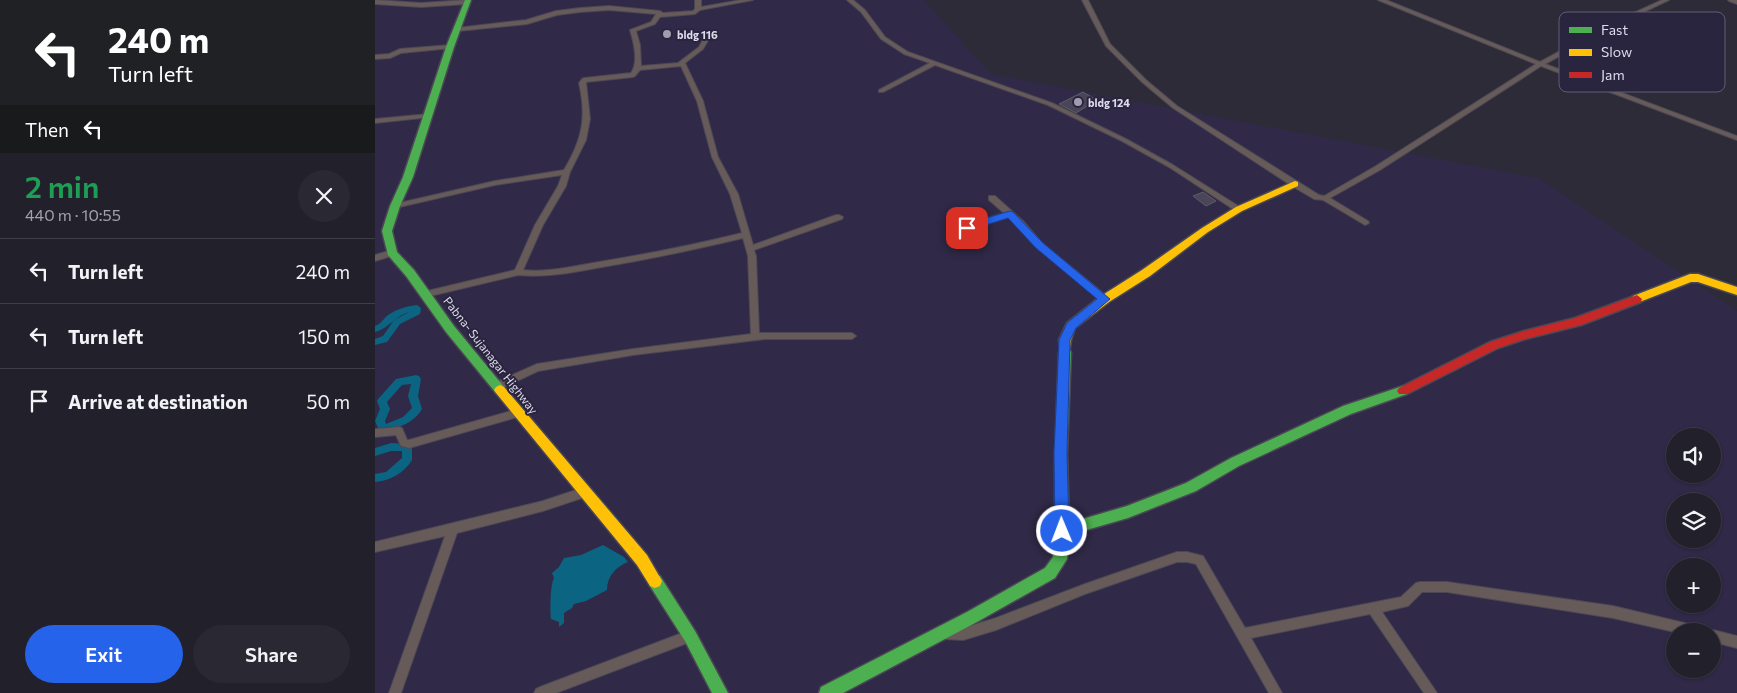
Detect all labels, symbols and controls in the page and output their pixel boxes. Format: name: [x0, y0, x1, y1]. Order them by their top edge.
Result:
legend: [1559, 12, 1725, 92]
text: 240 m: [108, 17, 209, 60]
icon: left: [25, 20, 90, 85]
text: Fast: [1601, 21, 1628, 38]
marker: bldg 116: [661, 28, 673, 40]
place label: bldg 116: [677, 28, 718, 41]
text: Slow: [1601, 43, 1632, 60]
text: Turn left: [108, 60, 193, 87]
text: Jam: [1601, 66, 1625, 83]
marker: bldg 124: [1072, 96, 1084, 108]
place label: bldg 124: [1088, 96, 1130, 109]
icon: left: [79, 115, 107, 143]
text: Then: [25, 118, 69, 141]
text: 2 min: [25, 167, 99, 204]
button: close: [298, 170, 350, 222]
text: 440 m · 10:55: [25, 205, 121, 224]
pin: [946, 207, 988, 249]
icon: arrive: [953, 214, 981, 242]
icon: left: [25, 257, 53, 285]
text: Turn left: [68, 260, 143, 283]
text: 240 m: [296, 260, 350, 283]
street label: Pabna- Sujanagar Highway: [441, 294, 541, 416]
icon: left: [25, 322, 53, 350]
text: Turn left: [68, 325, 143, 348]
text: 150 m: [298, 325, 350, 348]
icon: arrive: [25, 387, 53, 415]
text: Arrive at destination: [68, 390, 248, 413]
text: 50 m: [306, 390, 350, 413]
map controls: [1666, 428, 1721, 678]
button: sound: [1666, 428, 1721, 483]
button: layers: [1666, 493, 1721, 548]
position arrow: [1035, 504, 1087, 556]
button: +: [1666, 558, 1721, 613]
button: −: [1666, 623, 1721, 678]
button: Exit: [25, 625, 183, 683]
button: Share: [193, 625, 350, 683]

